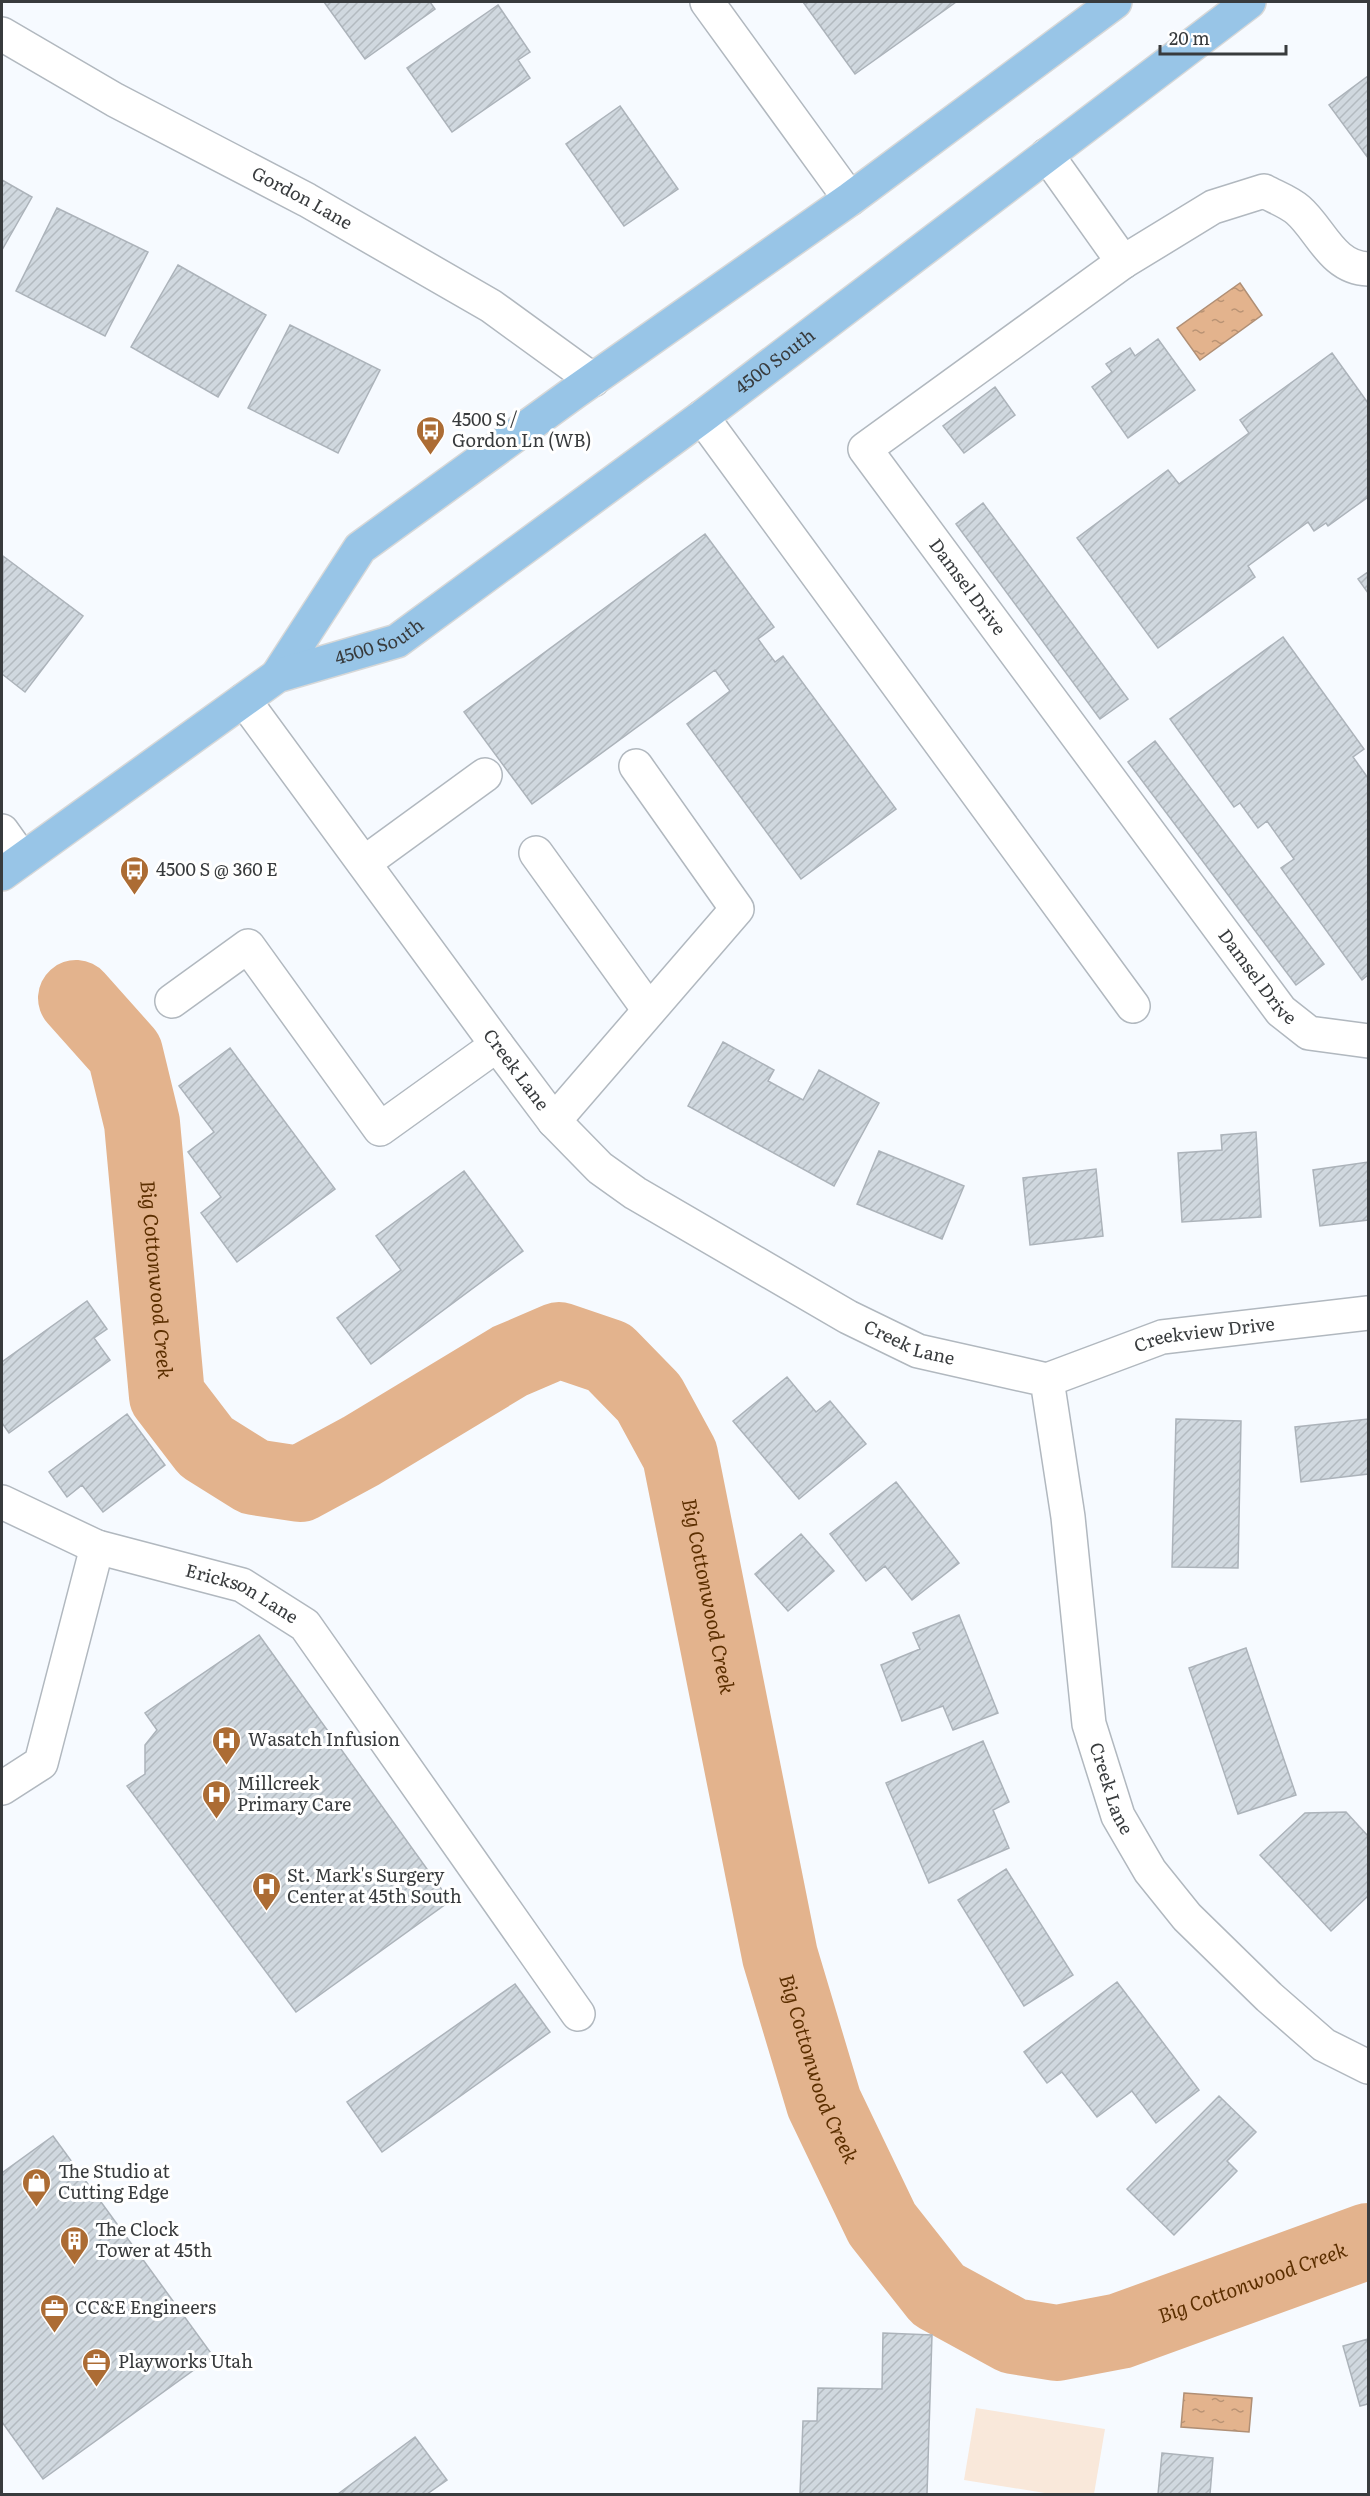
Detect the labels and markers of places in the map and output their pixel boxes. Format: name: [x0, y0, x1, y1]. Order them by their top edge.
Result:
place label: 4500 S / Gordon Ln (WB): [452, 405, 591, 453]
bus stop icon: 4500 S / Gordon Ln (WB): [415, 414, 447, 456]
bus stop icon: 4500 S @ 360 E: [119, 854, 151, 896]
place label: 4500 S @ 360 E: [156, 855, 278, 882]
hospital icon: Wasatch Infusion: [211, 1724, 243, 1766]
place label: Wasatch Infusion: [248, 1725, 400, 1752]
place label: Millcreek Primary Care: [237, 1769, 351, 1817]
hospital icon: Millcreek Primary Care: [200, 1778, 232, 1820]
place label: St. Mark's Surgery Center at 45th South: [287, 1861, 462, 1909]
hospital icon: St. Mark's Surgery Center at 45th South: [250, 1870, 282, 1912]
place label: The Studio at Cutting Edge: [58, 2157, 170, 2205]
shop icon: The Studio at Cutting Edge: [21, 2166, 53, 2208]
place label: The Clock Tower at 45th: [95, 2215, 212, 2263]
building icon: The Clock Tower at 45th: [58, 2224, 90, 2266]
office icon: CC&E Engineers: [38, 2292, 70, 2334]
place label: CC&E Engineers: [75, 2293, 216, 2320]
office icon: Playworks Utah: [81, 2346, 113, 2388]
place label: Playworks Utah: [118, 2347, 253, 2374]

